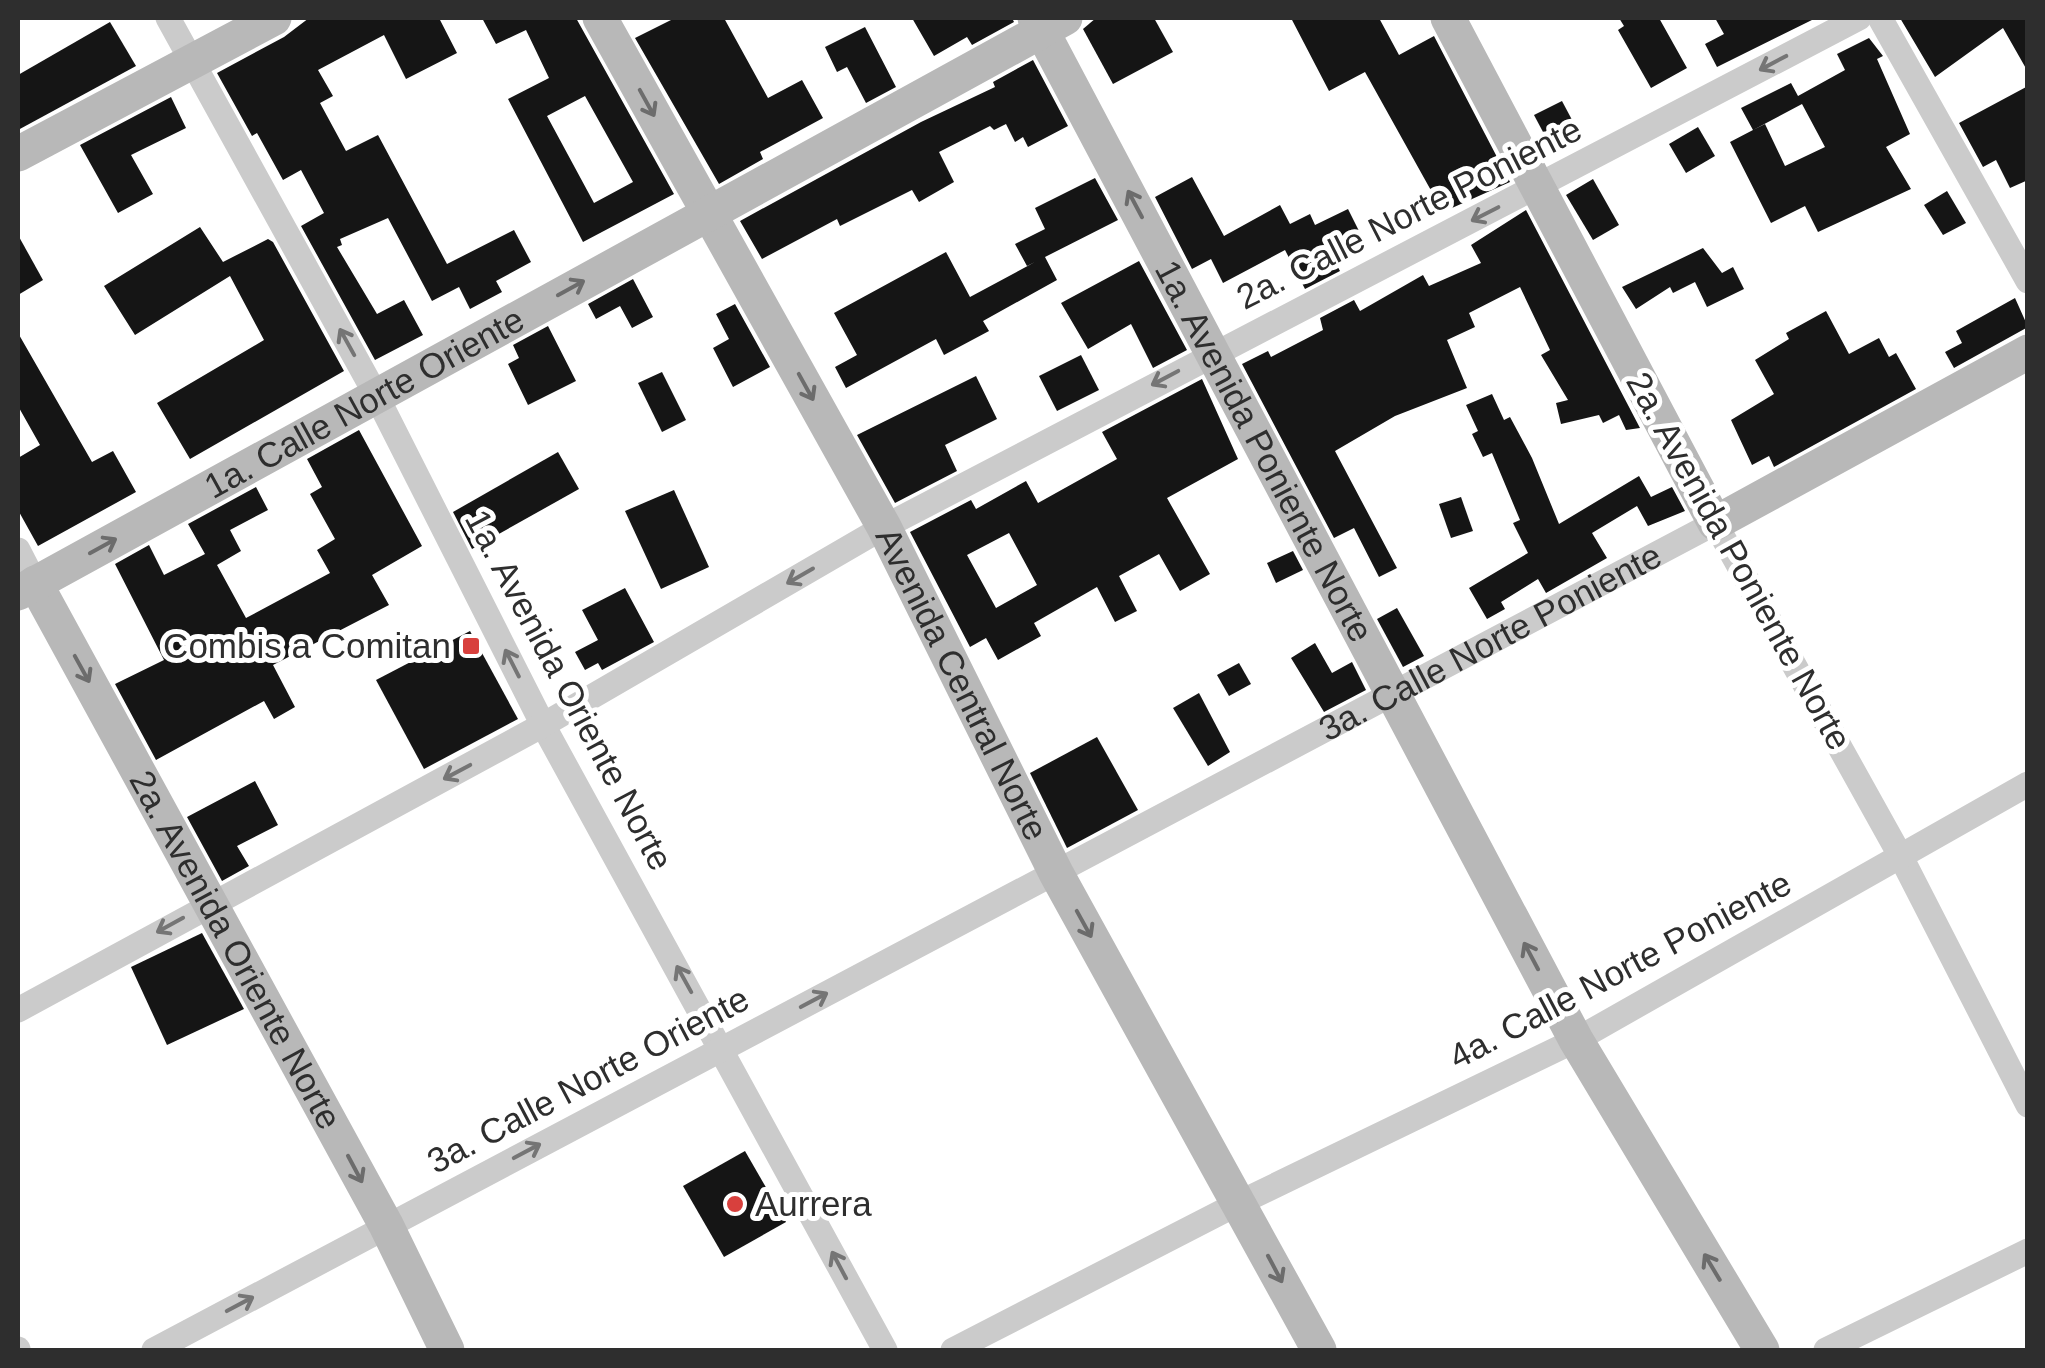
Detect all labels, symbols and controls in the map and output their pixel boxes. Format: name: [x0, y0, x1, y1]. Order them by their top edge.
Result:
one-way arrow: [1759, 54, 1788, 73]
one-way arrow: [638, 87, 658, 117]
street label: 2a. Calle Norte Poniente: [1230, 109, 1588, 316]
one-way arrow: [1125, 190, 1144, 219]
one-way arrow: [1471, 205, 1501, 224]
street label: 1a. Avenida Poniente Norte: [1148, 254, 1381, 648]
one-way arrow: [556, 277, 586, 297]
street label: 1a. Calle Norte Oriente: [198, 299, 530, 506]
one-way arrow: [337, 328, 357, 358]
street label: 2a. Avenida Poniente Norte: [1619, 365, 1860, 756]
one-way arrow: [1150, 369, 1180, 388]
one-way arrow: [796, 371, 816, 401]
street label: 1a. Avenida Oriente Norte: [458, 503, 681, 876]
street label: Avenida Central Norte: [868, 521, 1056, 846]
one-way arrow: [88, 535, 117, 555]
street label: 3a. Calle Norte Poniente: [1312, 535, 1668, 748]
one-way arrow: [786, 566, 815, 586]
place label: Combis a Comitan: [163, 626, 451, 665]
marker: Combis a Comitan: [460, 635, 482, 657]
one-way arrow: [501, 648, 520, 678]
one-way arrow: [73, 653, 93, 683]
one-way arrow: [442, 762, 472, 782]
street label: 2a. Avenida Oriente Norte: [122, 764, 350, 1135]
street label: 4a. Calle Norte Poniente: [1442, 863, 1797, 1076]
one-way arrow: [1074, 908, 1094, 938]
one-way arrow: [156, 916, 186, 936]
one-way arrow: [1521, 942, 1540, 971]
one-way arrow: [674, 964, 694, 994]
street label: 3a. Calle Norte Oriente: [421, 978, 755, 1181]
one-way arrow: [799, 990, 829, 1009]
one-way arrow: [511, 1141, 541, 1160]
one-way arrow: [346, 1154, 365, 1183]
place label: Aurrera: [755, 1184, 872, 1223]
marker: Aurrera: [724, 1193, 746, 1215]
one-way arrow: [828, 1250, 848, 1280]
one-way arrow: [1702, 1253, 1722, 1282]
one-way arrow: [1266, 1254, 1285, 1284]
one-way arrow: [225, 1294, 254, 1313]

